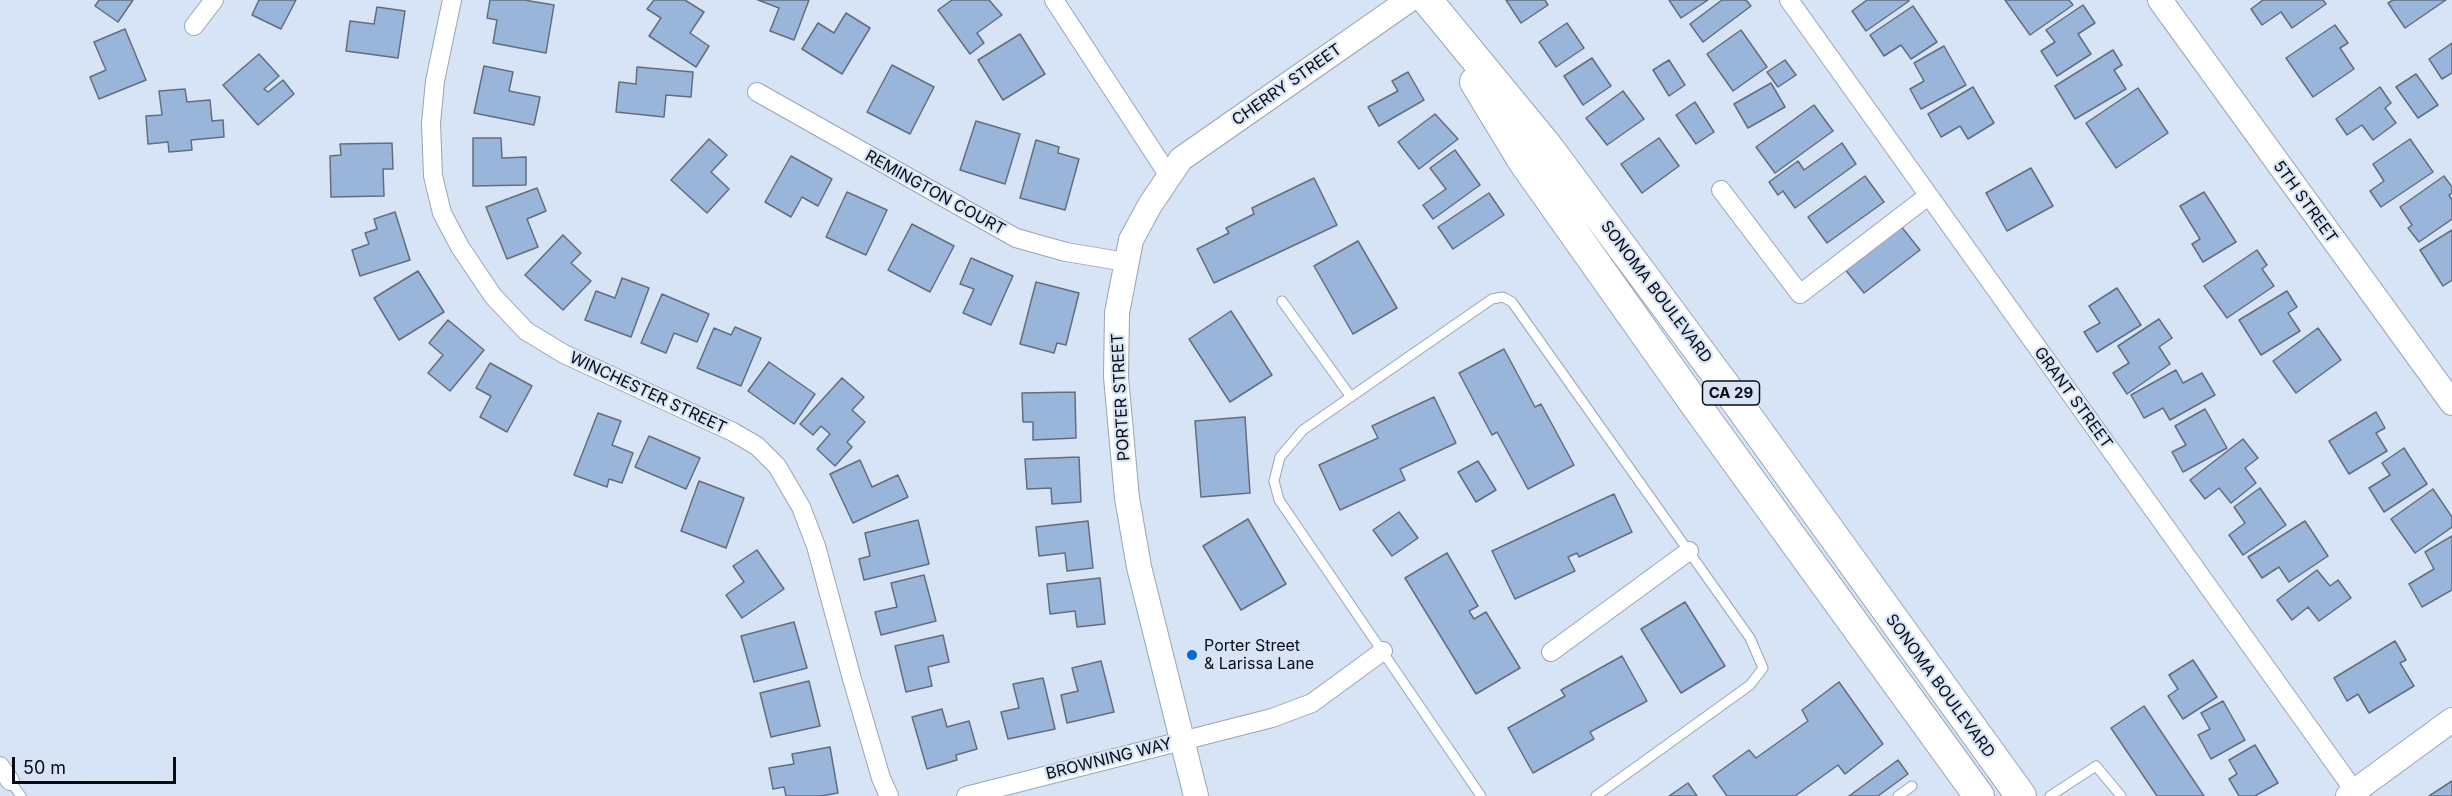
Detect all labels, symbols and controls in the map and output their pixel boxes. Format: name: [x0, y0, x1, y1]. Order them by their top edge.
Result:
street label: CHERRY STREET: [1229, 40, 1345, 130]
street label: REMINGTON COURT: [862, 146, 1008, 240]
street label: 5TH STREET: [2269, 157, 2341, 247]
street label: SONOMA BOULEVARD: [1596, 217, 1716, 367]
street label: PORTER STREET: [1108, 333, 1134, 461]
street label: GRANT STREET: [2030, 344, 2116, 452]
street label: WINCHESTER STREET: [567, 348, 729, 438]
road number: CA 29: [1702, 381, 1760, 405]
street label: SONOMA BOULEVARD: [1881, 610, 1999, 762]
place label: Porter Street & Larissa Lane: [1204, 636, 1314, 674]
marker: Porter Street & Larissa Lane: [1185, 648, 1199, 662]
street label: BROWNING WAY: [1044, 734, 1174, 784]
scale bar: [15, 745, 178, 783]
text: 50 m: [23, 757, 66, 778]

